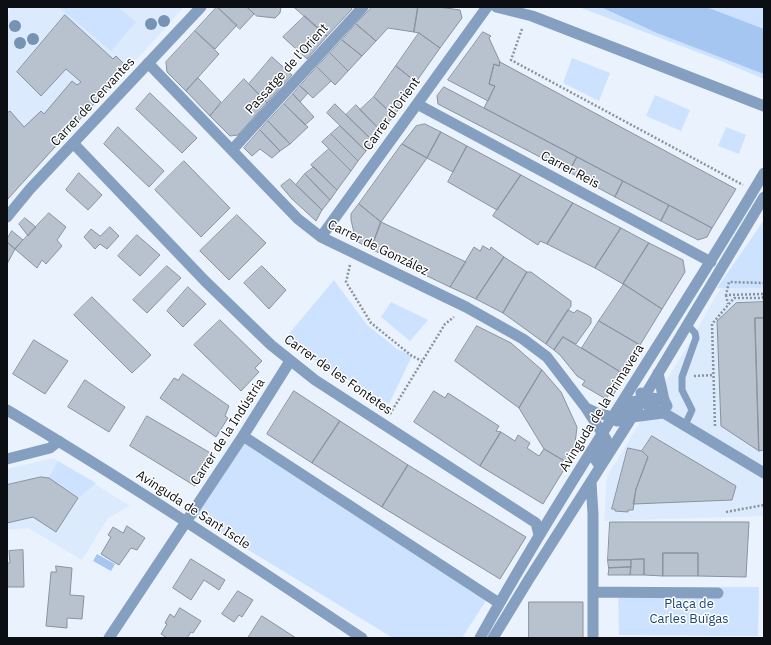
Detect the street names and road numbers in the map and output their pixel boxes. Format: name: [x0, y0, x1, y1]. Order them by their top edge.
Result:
street label: Passatge de l'Orient: [242, 21, 332, 117]
street label: Carrer de Cervantes: [48, 54, 138, 150]
street label: Carrer d'Orient: [360, 74, 424, 154]
street label: Carrer Reis: [538, 148, 602, 192]
street label: Carrer de González: [325, 217, 431, 279]
street label: Carrer de les Fontetes: [281, 332, 395, 418]
street label: Avinguda de la Primavera: [556, 341, 648, 475]
street label: Carrer de la Indústria: [188, 376, 268, 488]
street label: Avinguda de Sant Iscle: [133, 467, 253, 553]

